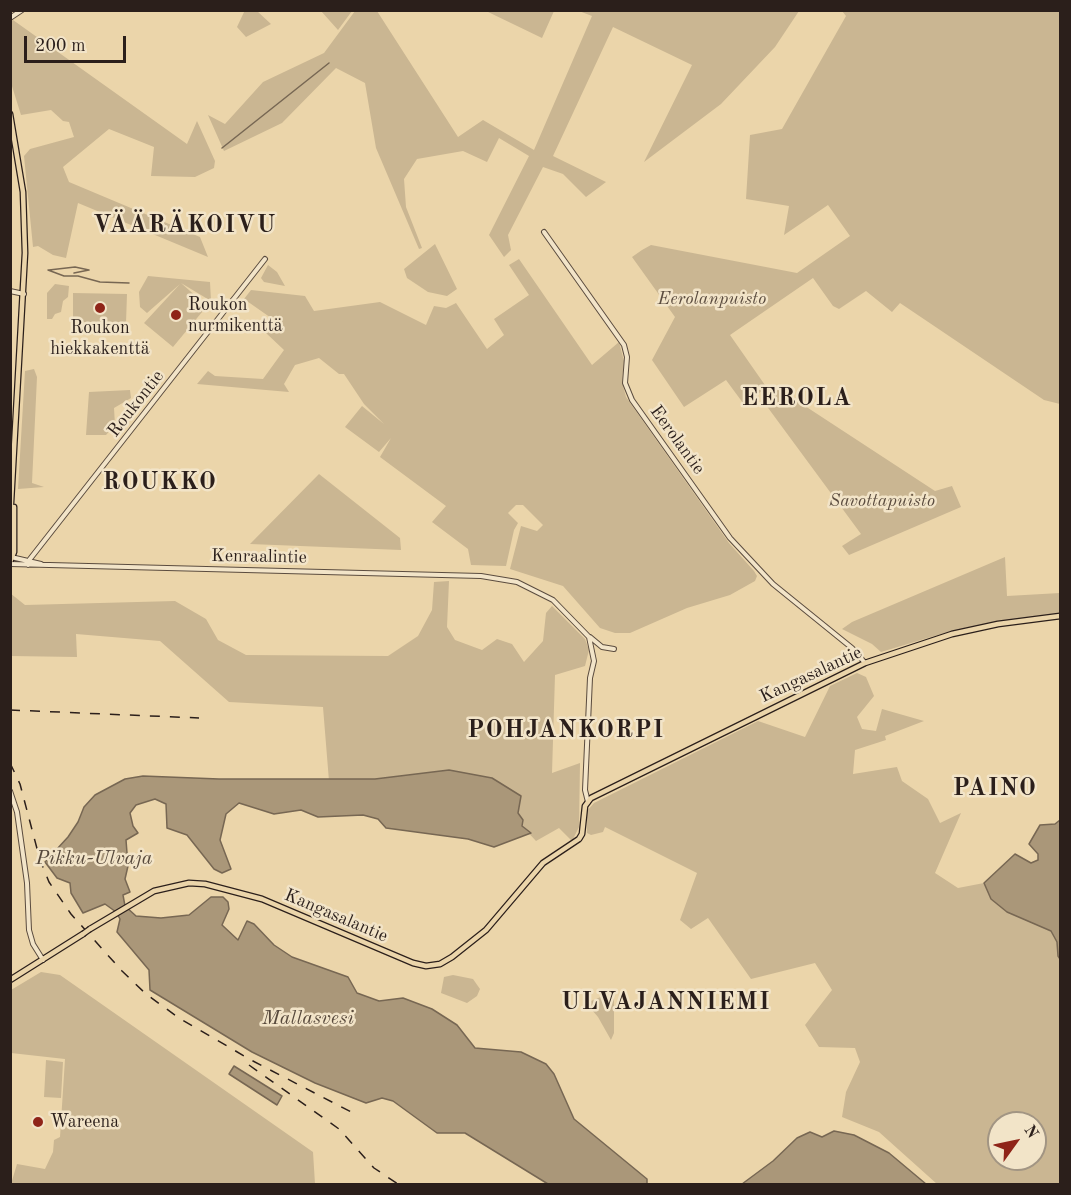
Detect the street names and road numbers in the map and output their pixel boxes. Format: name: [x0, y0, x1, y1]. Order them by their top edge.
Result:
street label: Roukontie: [103, 366, 169, 442]
street label: Eerolantie: [645, 401, 709, 479]
street label: Kenraalintie: [211, 545, 307, 569]
street label: Kangasalantie: [756, 642, 866, 708]
street label: Kangasalantie: [281, 884, 391, 948]

